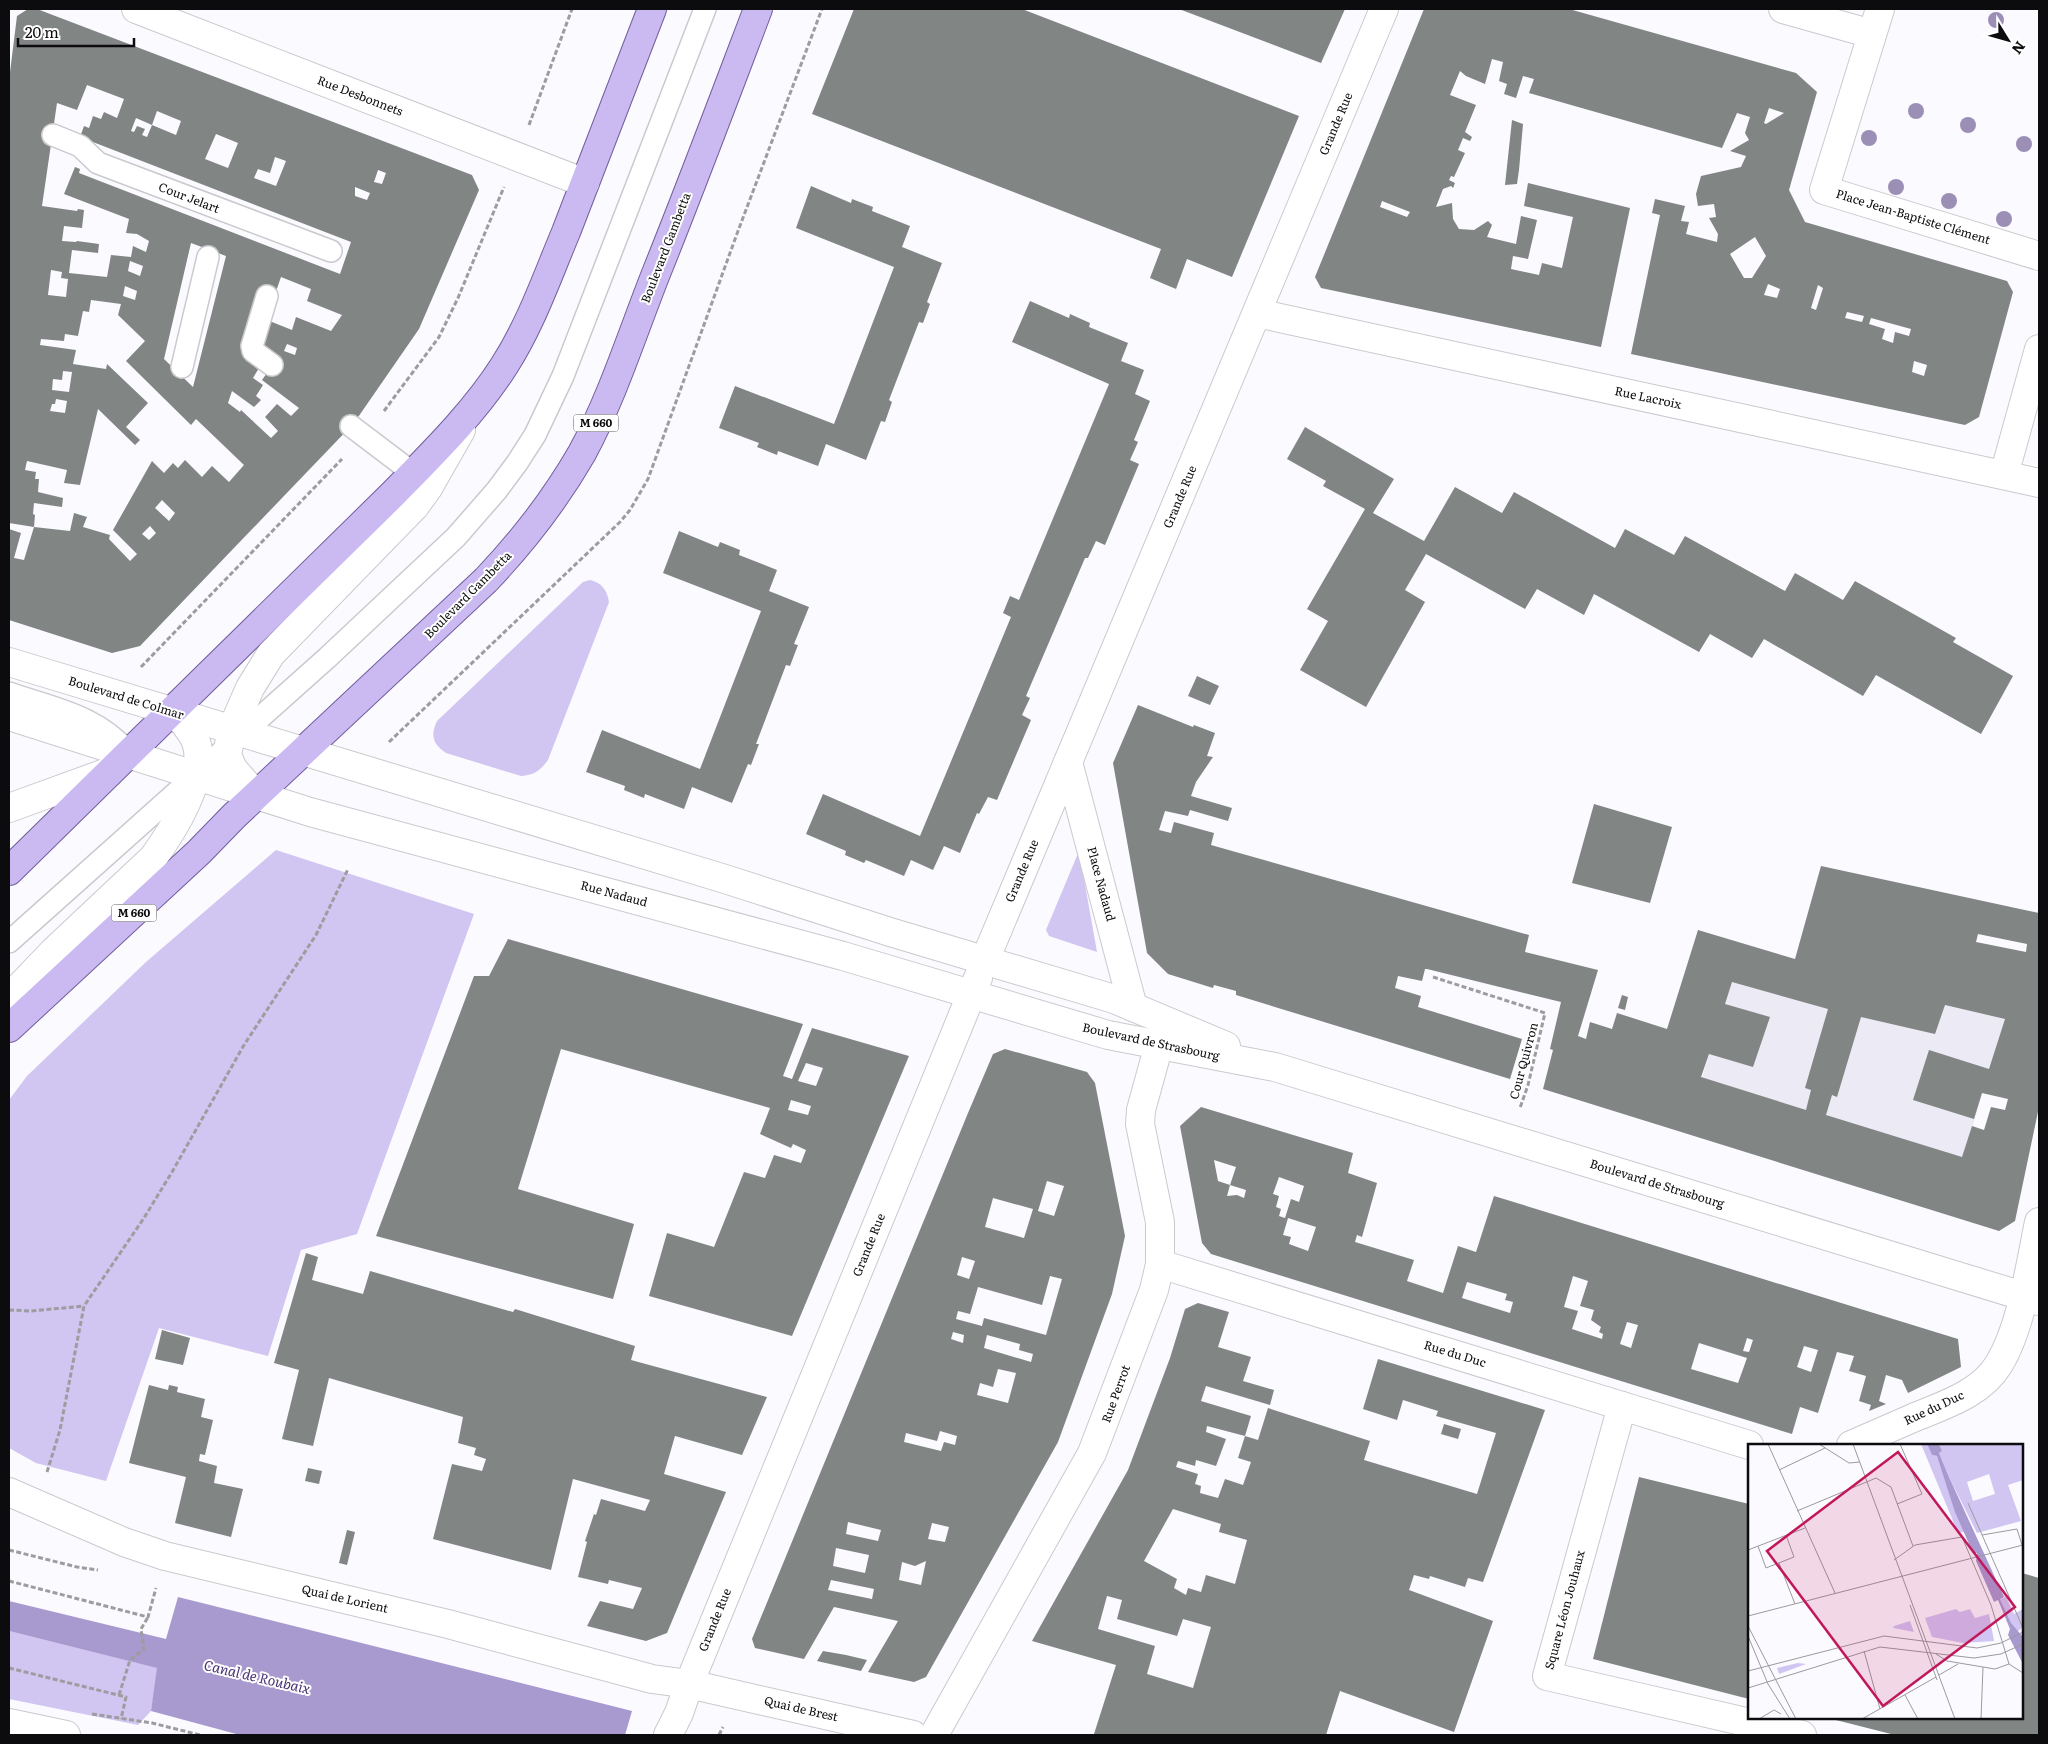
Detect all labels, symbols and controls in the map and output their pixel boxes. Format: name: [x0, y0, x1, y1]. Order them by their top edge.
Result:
scale bar: [18, 15, 134, 47]
north arrow: [1983, 15, 2033, 65]
text: 20 m: [25, 20, 59, 43]
text: N: [2008, 38, 2031, 59]
street label: Rue Desbonnets: [315, 70, 406, 120]
street label: Grande Rue: [1314, 89, 1356, 158]
street label: Cour Jelart: [156, 177, 223, 217]
street label: Place Jean-Baptiste Clément: [1834, 184, 1993, 248]
street label: Boulevard Gambetta: [636, 189, 695, 306]
street label: Rue Lacroix: [1613, 381, 1683, 413]
road number: M 660: [574, 414, 618, 432]
street label: Grande Rue: [1158, 462, 1200, 531]
street label: Boulevard Gambetta: [420, 546, 515, 642]
street label: Boulevard de Colmar: [66, 671, 186, 723]
street label: Grande Rue: [1000, 836, 1042, 905]
street label: Place Nadaud: [1083, 844, 1121, 924]
street label: Rue Nadaud: [579, 875, 650, 911]
road number: M 660: [112, 904, 156, 921]
street label: Boulevard de Strasbourg: [1081, 1018, 1222, 1064]
street label: Cour Quivron: [1504, 1020, 1542, 1101]
street label: Boulevard de Strasbourg: [1588, 1154, 1727, 1212]
street label: Grande Rue: [847, 1210, 889, 1279]
street label: Rue du Duc: [1422, 1335, 1489, 1371]
street label: Rue Perrot: [1096, 1362, 1134, 1425]
street label: Rue du Duc: [1901, 1385, 1967, 1429]
inset map: [1748, 1444, 2023, 1719]
street label: Square Léon Jouhaux: [1539, 1548, 1589, 1671]
street label: Quai de Lorient: [300, 1579, 390, 1617]
street label: Grande Rue: [693, 1585, 735, 1654]
water label: Canal de Roubaix: [202, 1654, 313, 1698]
street label: Quai de Brest: [763, 1691, 840, 1725]

